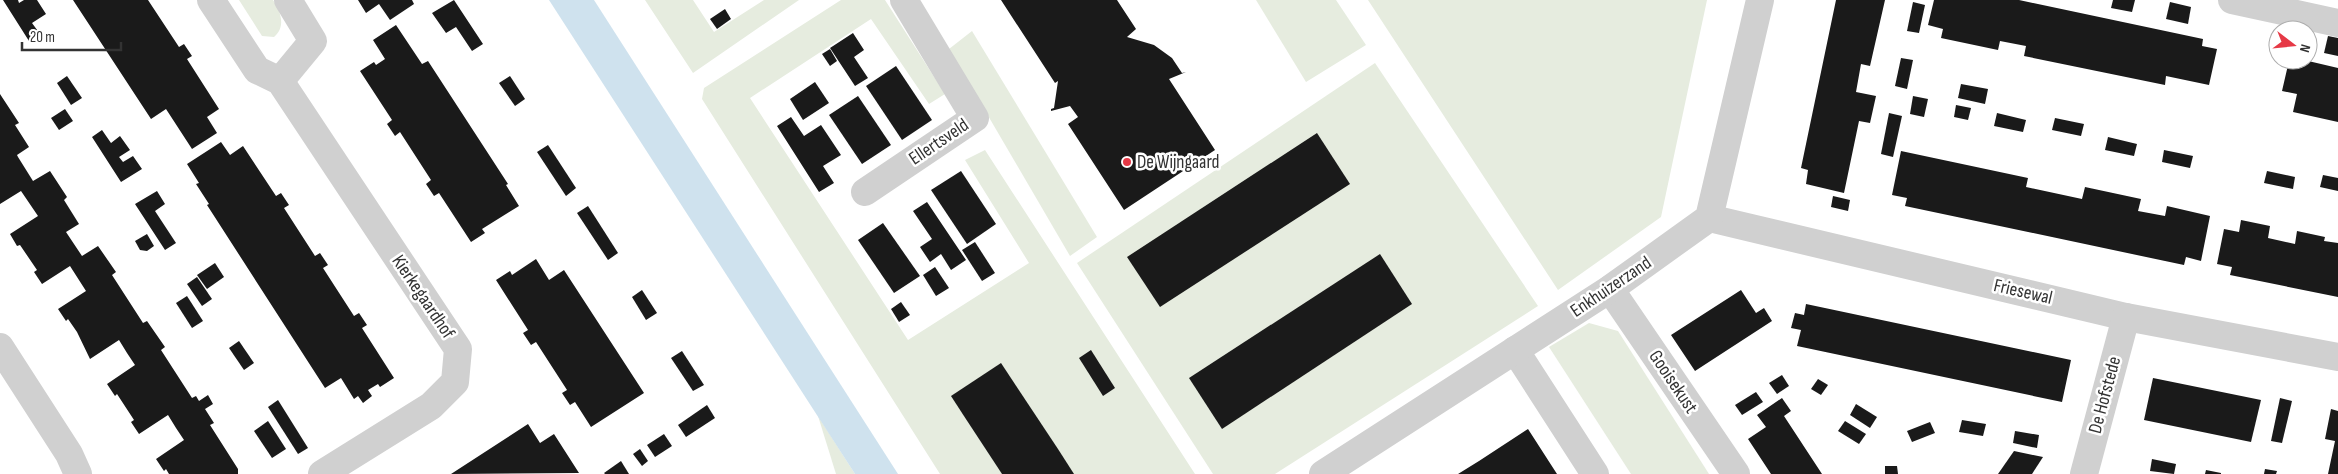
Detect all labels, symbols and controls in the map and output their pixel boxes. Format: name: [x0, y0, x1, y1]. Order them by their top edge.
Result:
scale bar: [22, 20, 121, 52]
north arrow: [2268, 20, 2318, 70]
text: 20 m: [30, 28, 55, 47]
text: N: [2296, 43, 2314, 54]
street label: Ellertsveld: [905, 114, 973, 170]
place label: De Wijngaard: [1137, 151, 1219, 174]
marker: De Wijngaard: [1121, 156, 1133, 168]
street label: Kierkegaardhof: [387, 251, 460, 344]
street label: Enkhuizerzand: [1566, 252, 1656, 322]
street label: Friesewal: [1991, 274, 2055, 310]
street label: Gooisekust: [1644, 346, 1703, 418]
street label: De Hofstede: [2084, 354, 2126, 436]

